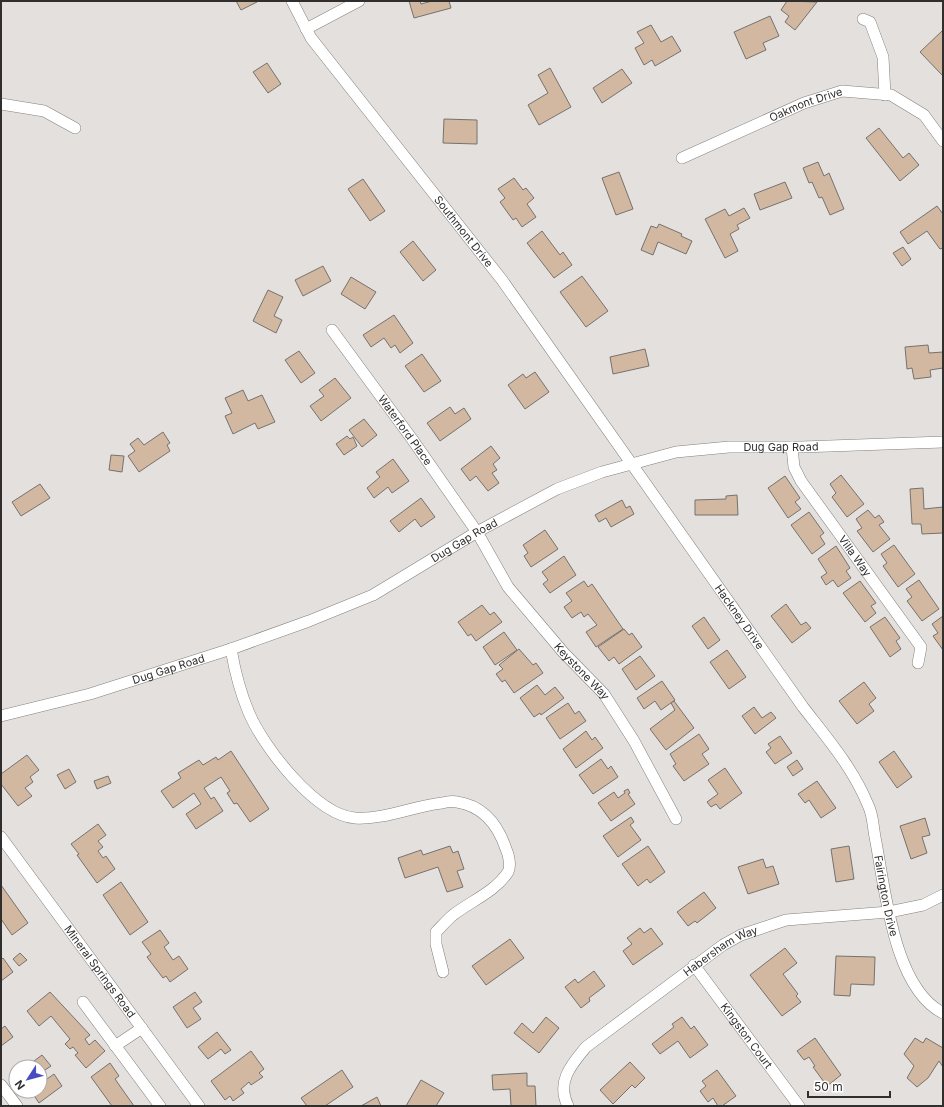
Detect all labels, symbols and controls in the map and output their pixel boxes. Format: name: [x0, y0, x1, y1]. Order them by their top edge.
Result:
street label: Oakmont Drive: [767, 84, 844, 125]
street label: Southmont Drive: [431, 193, 496, 270]
street label: Waterford Place: [375, 392, 435, 468]
street label: Dug Gap Road: [743, 439, 819, 454]
street label: Dug Gap Road: [428, 515, 500, 565]
street label: Villa Way: [835, 532, 875, 579]
street label: Hackney Drive: [712, 582, 767, 652]
street label: Keystone Way: [551, 640, 613, 702]
street label: Dug Gap Road: [131, 651, 206, 687]
street label: Fairington Drive: [871, 854, 901, 938]
street label: Mineral Springs Road: [61, 923, 139, 1020]
street label: Habersham Way: [681, 923, 759, 979]
street label: Kingston Court: [718, 1000, 776, 1071]
north arrow: [8, 1059, 48, 1099]
scale bar: [808, 1073, 890, 1099]
text: N: [12, 1077, 28, 1092]
text: 50 m: [814, 1079, 843, 1094]

